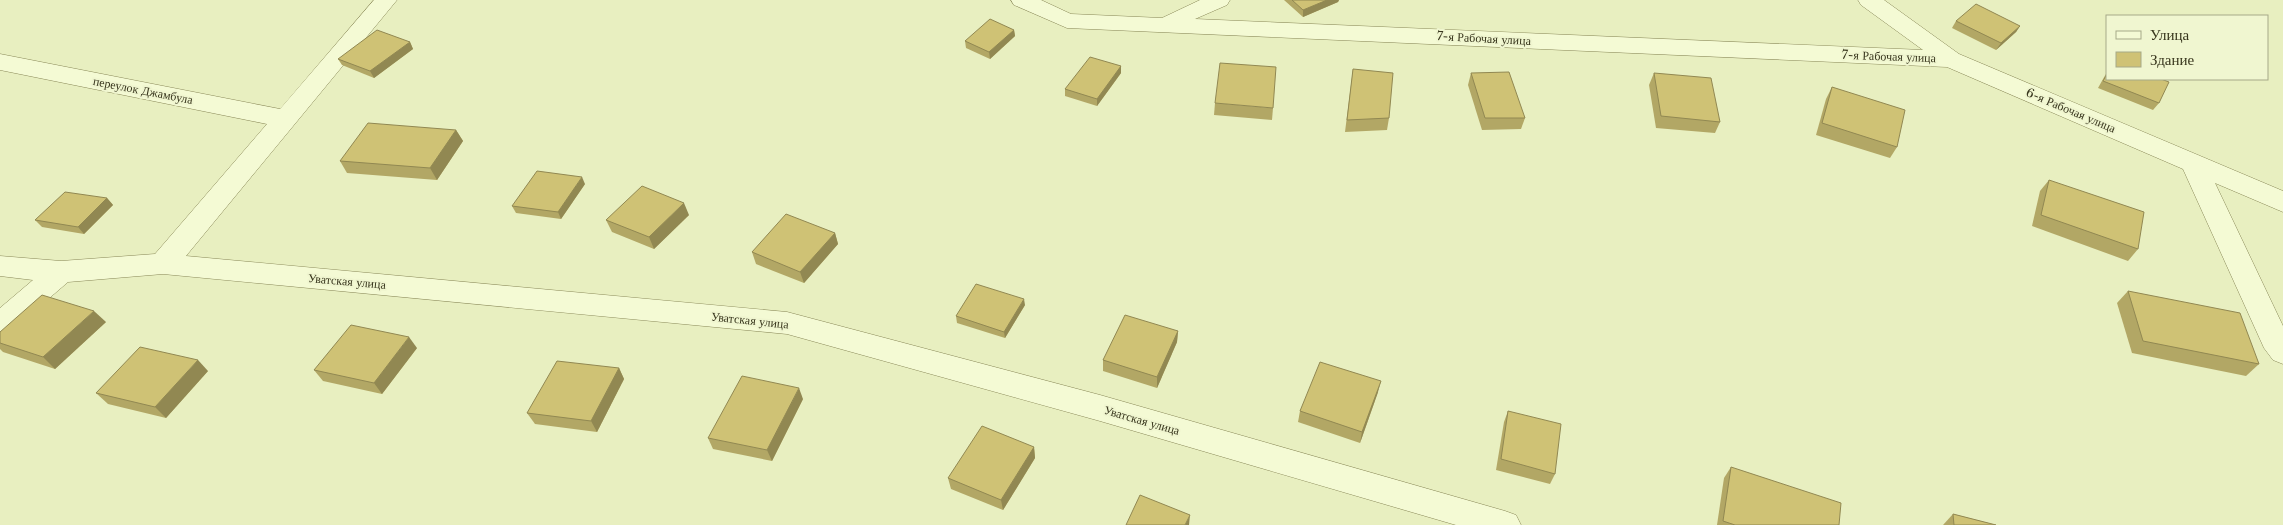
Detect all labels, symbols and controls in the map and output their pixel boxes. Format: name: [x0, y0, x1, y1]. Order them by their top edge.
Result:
legend: [2106, 15, 2268, 80]
text: Улица: [2150, 25, 2189, 44]
street label: 7-я Рабочая улица: [1437, 28, 1532, 48]
street label: 7-я Рабочая улица: [1842, 47, 1937, 65]
text: Здание: [2150, 50, 2194, 69]
street label: переулок Джамбула: [92, 73, 195, 107]
street label: 6-я Рабочая улица: [2024, 84, 2119, 136]
street label: Уватская улица: [308, 270, 387, 292]
street label: Уватская улица: [710, 308, 790, 332]
street label: Уватская улица: [1102, 402, 1182, 438]

